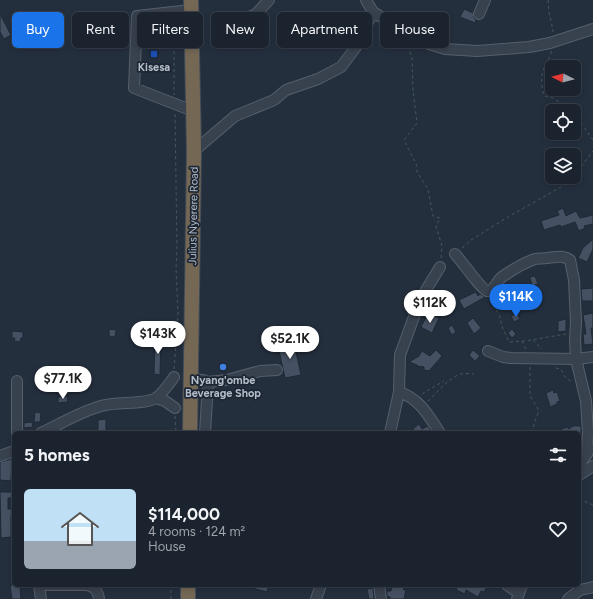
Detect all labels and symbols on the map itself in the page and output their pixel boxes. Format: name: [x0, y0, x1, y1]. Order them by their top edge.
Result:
marker: Kisesa: [149, 49, 159, 59]
north arrow: [545, 60, 581, 96]
place label: Kisesa: [138, 61, 170, 74]
street label: Julius Nyerere Road: [186, 167, 201, 265]
pin: $114K: [488, 284, 544, 318]
pin: $112K: [402, 290, 458, 324]
pin: $143K: [130, 321, 186, 355]
pin: $52.1K: [257, 326, 323, 360]
marker: Nyang'ombe Beverage Shop: [218, 362, 228, 372]
pin: $77.1K: [30, 366, 96, 400]
place label: Nyang'ombe Beverage Shop: [185, 374, 261, 400]

